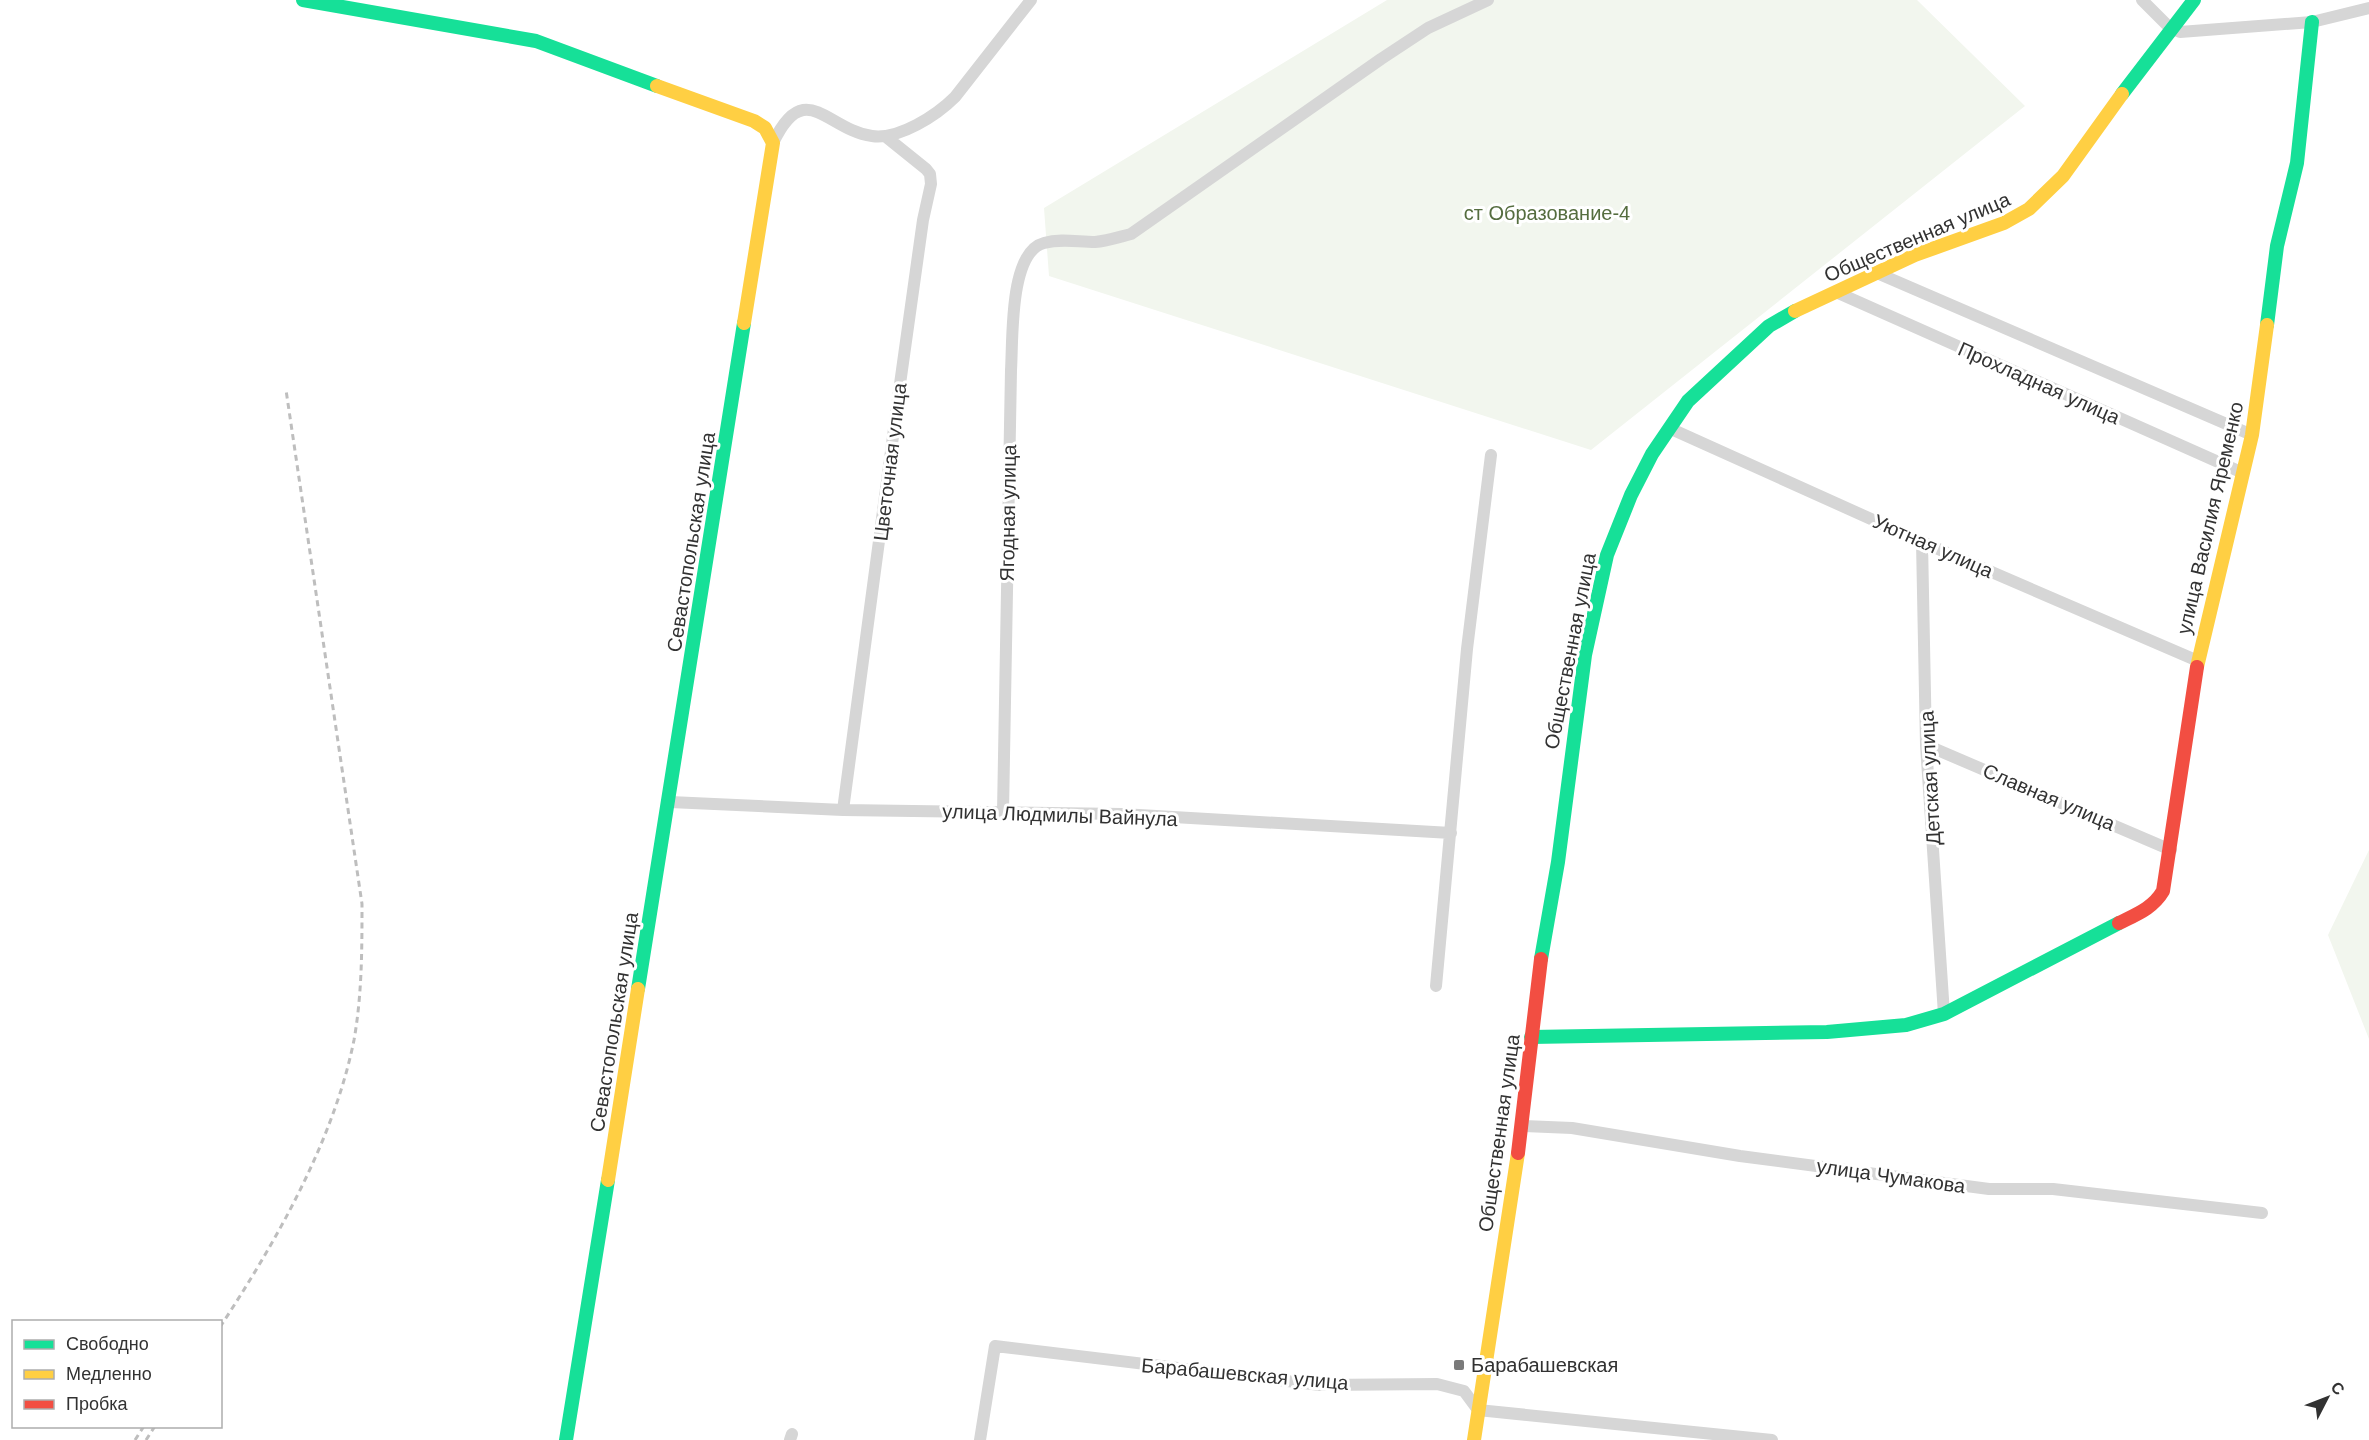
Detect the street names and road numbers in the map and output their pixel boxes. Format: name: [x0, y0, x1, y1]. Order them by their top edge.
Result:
street label: Общественная улица: [1821, 188, 2014, 286]
street label: Прохладная улица: [1955, 337, 2124, 429]
street label: Цветочная улица: [869, 381, 911, 542]
street label: улица Василия Яременко: [2173, 400, 2247, 636]
street label: Севастопольская улица: [663, 430, 719, 654]
street label: Ягодная улица: [996, 443, 1020, 582]
street label: Уютная улица: [1870, 510, 1997, 583]
street label: Общественная улица: [1540, 550, 1600, 751]
street label: Детская улица: [1915, 709, 1945, 846]
street label: Славная улица: [1980, 759, 2119, 835]
street label: улица Людмилы Вайнула: [942, 800, 1179, 830]
street label: Севастопольская улица: [586, 910, 642, 1134]
street label: Общественная улица: [1474, 1032, 1524, 1233]
street label: улица Чумакова: [1815, 1155, 1968, 1197]
street label: Барабашевская улица: [1140, 1354, 1350, 1394]

